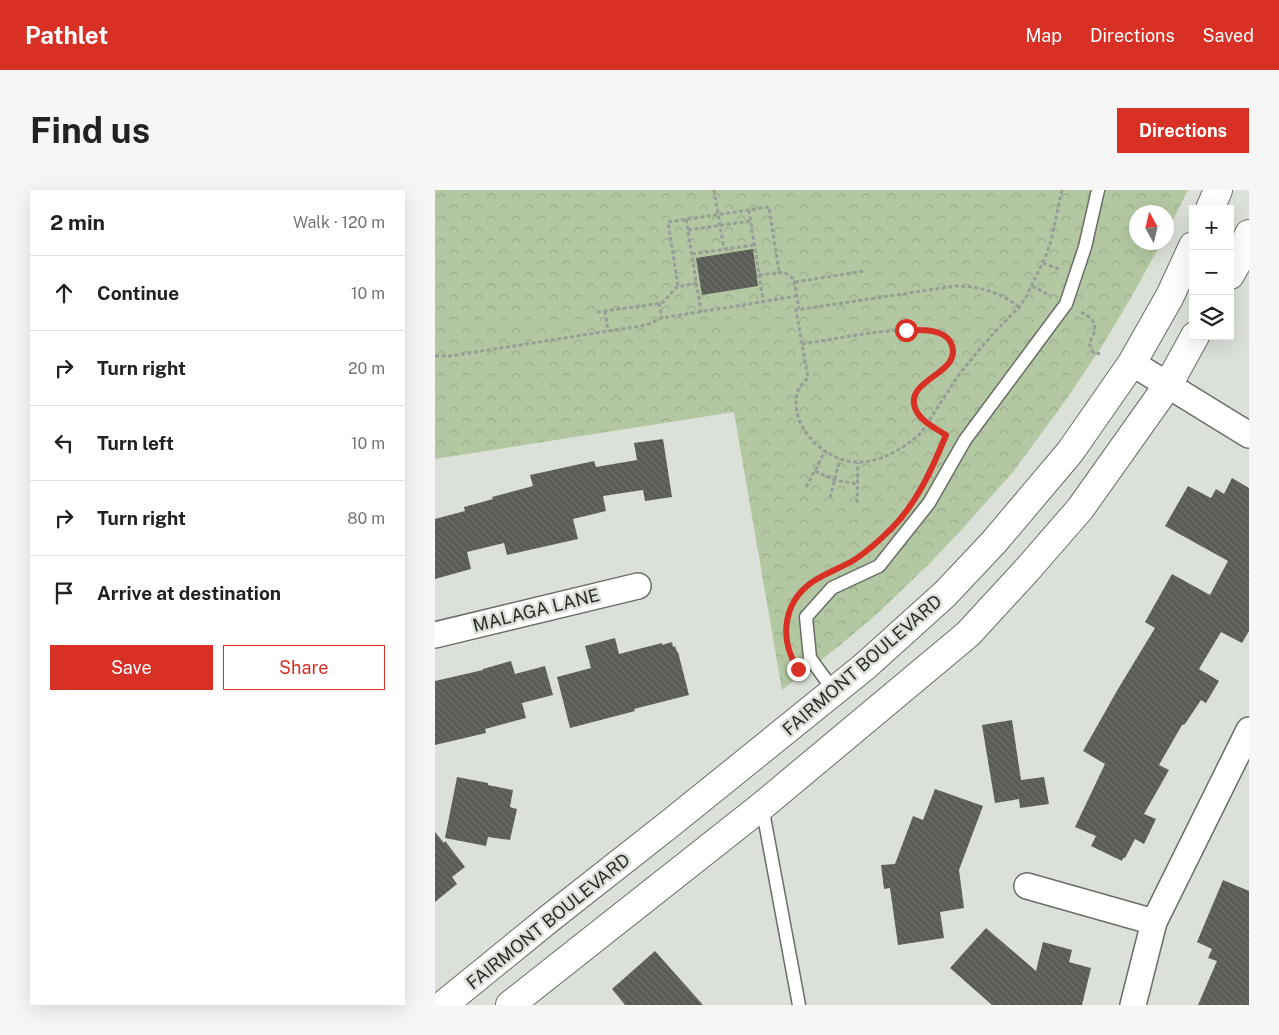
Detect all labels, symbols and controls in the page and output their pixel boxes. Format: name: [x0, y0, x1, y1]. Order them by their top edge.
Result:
text: Pathlet: [25, 21, 108, 49]
text: Map: [1025, 25, 1062, 46]
text: Directions: [1090, 25, 1175, 46]
text: Saved: [1203, 25, 1254, 46]
button: Directions: [1117, 108, 1249, 153]
text: Find us: [30, 110, 150, 151]
north arrow: [1129, 205, 1174, 250]
map controls: [1189, 205, 1234, 340]
button: +: [1189, 205, 1234, 250]
text: 2 min: [50, 210, 105, 235]
text: Walk · 120 m: [293, 213, 385, 232]
button: −: [1189, 250, 1234, 295]
icon: ahead: [50, 279, 78, 307]
text: Continue: [97, 282, 179, 304]
text: 10 m: [351, 284, 385, 303]
button: layers: [1189, 295, 1234, 340]
route start: [895, 319, 918, 342]
icon: right: [50, 354, 78, 382]
text: Turn right: [97, 357, 186, 379]
text: 20 m: [348, 359, 385, 378]
icon: left: [50, 429, 78, 457]
text: Turn left: [97, 432, 174, 454]
text: 10 m: [351, 434, 385, 453]
icon: right: [50, 504, 78, 532]
text: Turn right: [97, 507, 186, 529]
text: 80 m: [347, 509, 385, 528]
icon: arrive: [50, 579, 78, 607]
text: Arrive at destination: [97, 582, 281, 604]
street label: MALAGA LANE: [470, 584, 602, 636]
street label: FAIRMONT BOULEVARD: [778, 590, 946, 740]
button: Save: [50, 645, 213, 690]
button: Share: [223, 645, 385, 690]
route end: [787, 658, 810, 681]
street label: FAIRMONT BOULEVARD: [462, 849, 634, 993]

